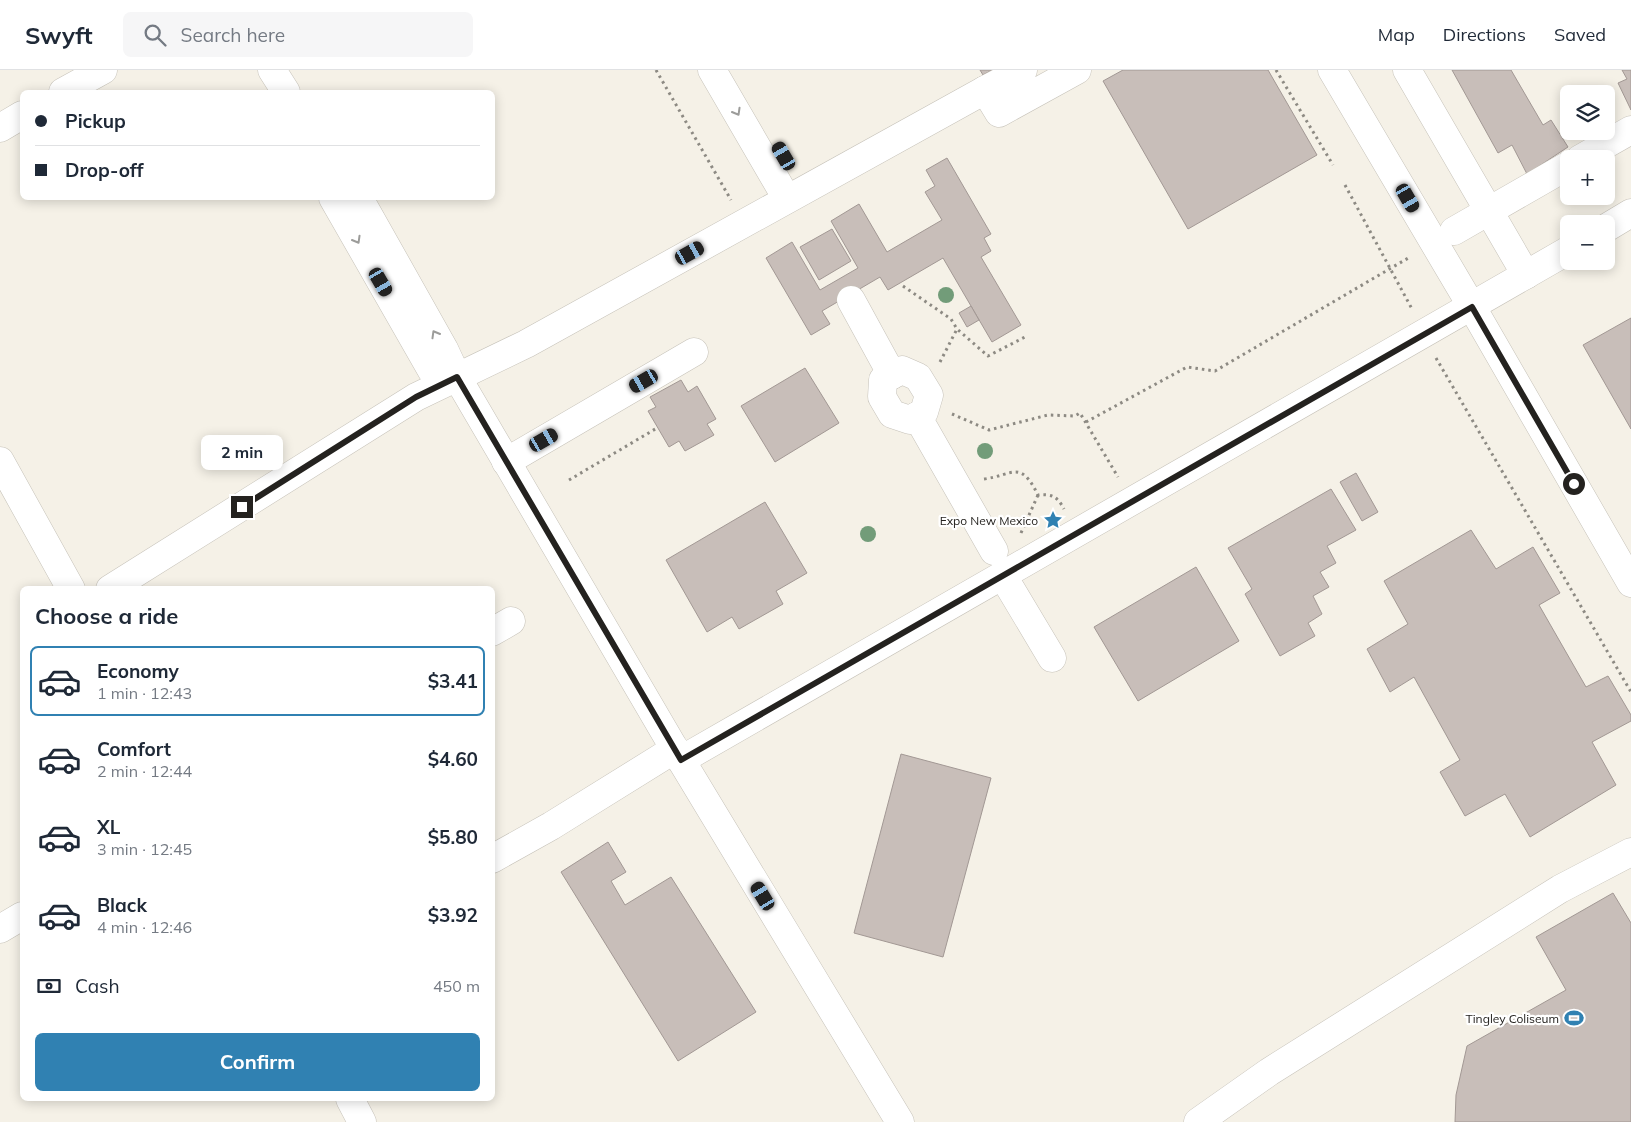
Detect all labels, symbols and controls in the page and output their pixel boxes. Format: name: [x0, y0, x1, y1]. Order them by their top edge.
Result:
search box: [123, 12, 473, 57]
text: Swyft: [25, 20, 93, 50]
icon: search: [141, 21, 169, 49]
text: Search here: [181, 23, 285, 47]
text: Map: [1378, 23, 1415, 46]
text: Directions: [1443, 23, 1526, 46]
text: Saved: [1554, 23, 1606, 46]
map controls: [1560, 85, 1615, 270]
button: layers: [1560, 85, 1615, 140]
one-way arrow: [730, 107, 740, 116]
text: Pickup: [65, 109, 126, 133]
car: [770, 139, 797, 173]
button: +: [1560, 150, 1615, 205]
text: Drop-off: [65, 158, 143, 182]
car: [1394, 181, 1421, 215]
button: −: [1560, 215, 1615, 270]
one-way arrow: [350, 234, 360, 243]
car: [673, 239, 706, 267]
car: [367, 265, 394, 299]
one-way arrow: [431, 330, 441, 339]
car: [627, 367, 660, 395]
car: [527, 426, 560, 454]
callout: 2 min: [201, 434, 283, 470]
text: 2 min: [221, 442, 263, 462]
route start: [1563, 473, 1585, 495]
route end: [231, 496, 253, 518]
place icon: Expo New Mexico: [1042, 509, 1064, 531]
place label: Expo New Mexico: [940, 513, 1038, 528]
text: Choose a ride: [35, 602, 178, 630]
icon: car: [37, 659, 82, 704]
text: Economy: [97, 659, 179, 683]
text: $3.41: [428, 669, 478, 693]
text: 1 min · 12:43: [97, 683, 192, 703]
icon: car: [37, 737, 82, 782]
text: Comfort: [97, 737, 171, 761]
text: $4.60: [428, 747, 478, 771]
text: 2 min · 12:44: [97, 761, 192, 781]
icon: car: [37, 815, 82, 860]
text: XL: [97, 815, 120, 839]
text: $5.80: [428, 825, 478, 849]
text: 3 min · 12:45: [97, 839, 192, 859]
car: [748, 879, 777, 913]
icon: car: [37, 893, 82, 938]
text: Black: [97, 893, 147, 917]
text: $3.92: [428, 903, 478, 927]
text: 4 min · 12:46: [97, 917, 192, 937]
icon: cash: [35, 972, 63, 1000]
text: Cash: [75, 974, 120, 998]
text: 450 m: [433, 976, 480, 996]
sports icon: Tingley Coliseum: [1563, 1007, 1585, 1029]
place label: Tingley Coliseum: [1466, 1011, 1559, 1026]
button: Confirm: [35, 1033, 480, 1091]

